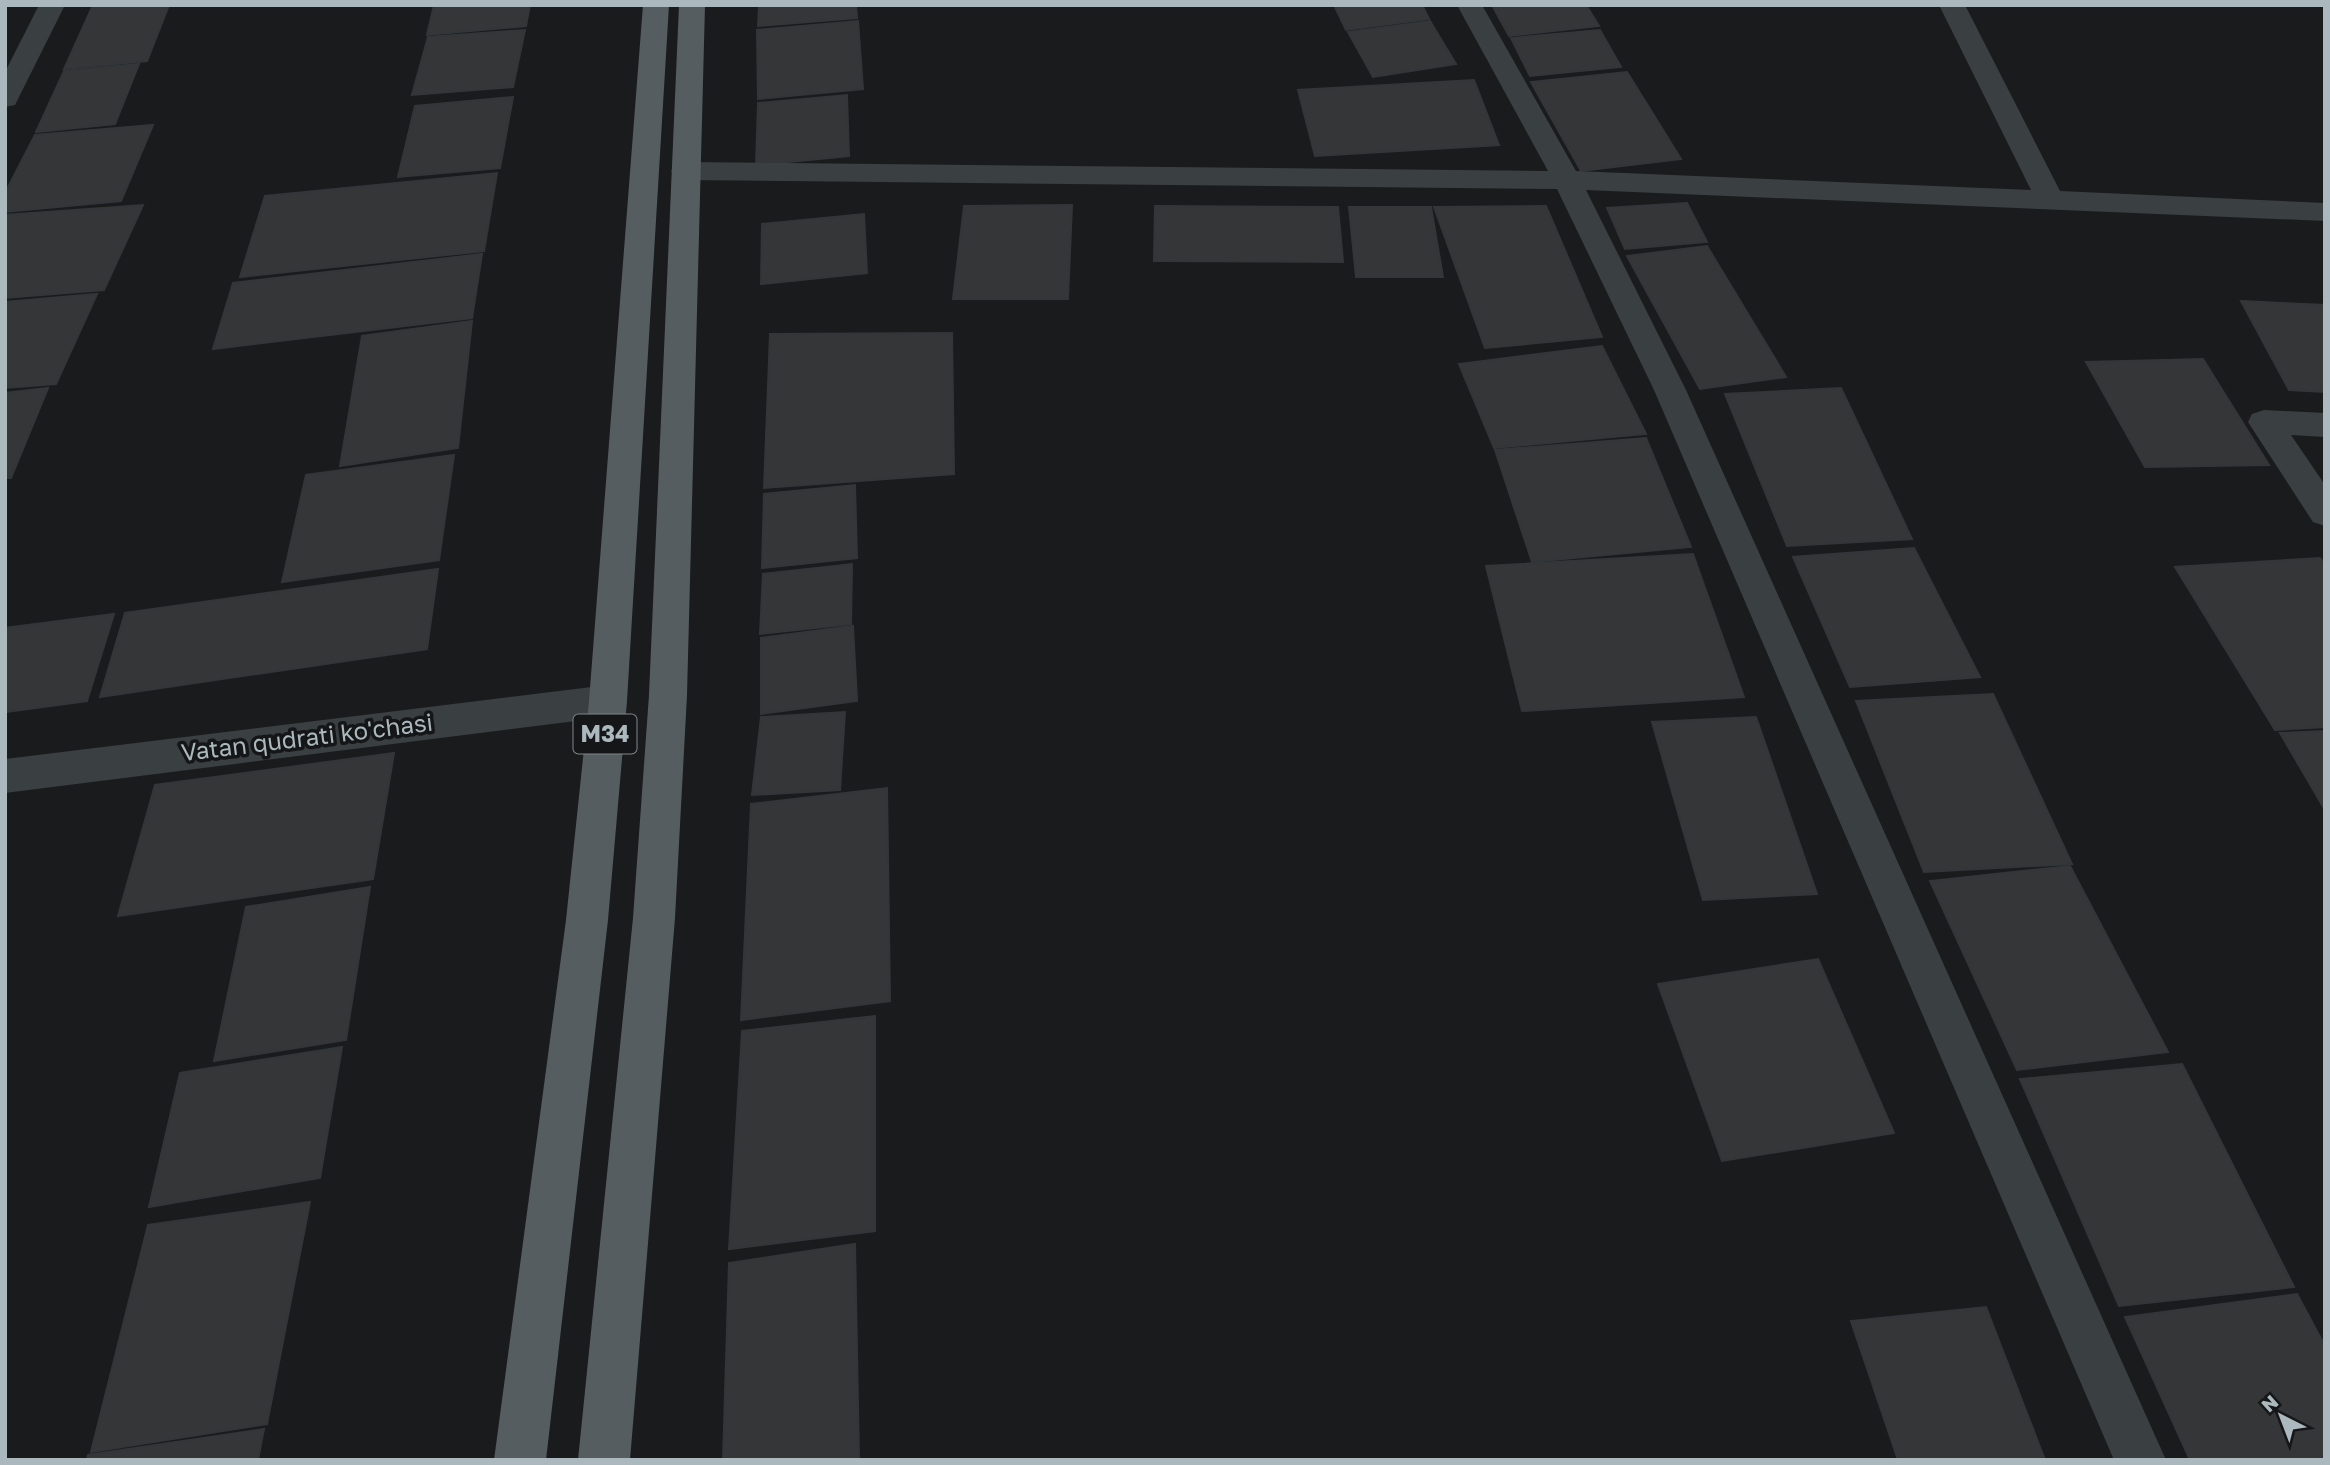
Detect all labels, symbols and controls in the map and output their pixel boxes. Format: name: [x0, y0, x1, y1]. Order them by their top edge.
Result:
street label: Vatan qudrati ko'chasi: [179, 707, 434, 766]
road number: M34: [574, 714, 636, 754]
north arrow: [2246, 1381, 2316, 1451]
text: N: [2256, 1390, 2282, 1416]

